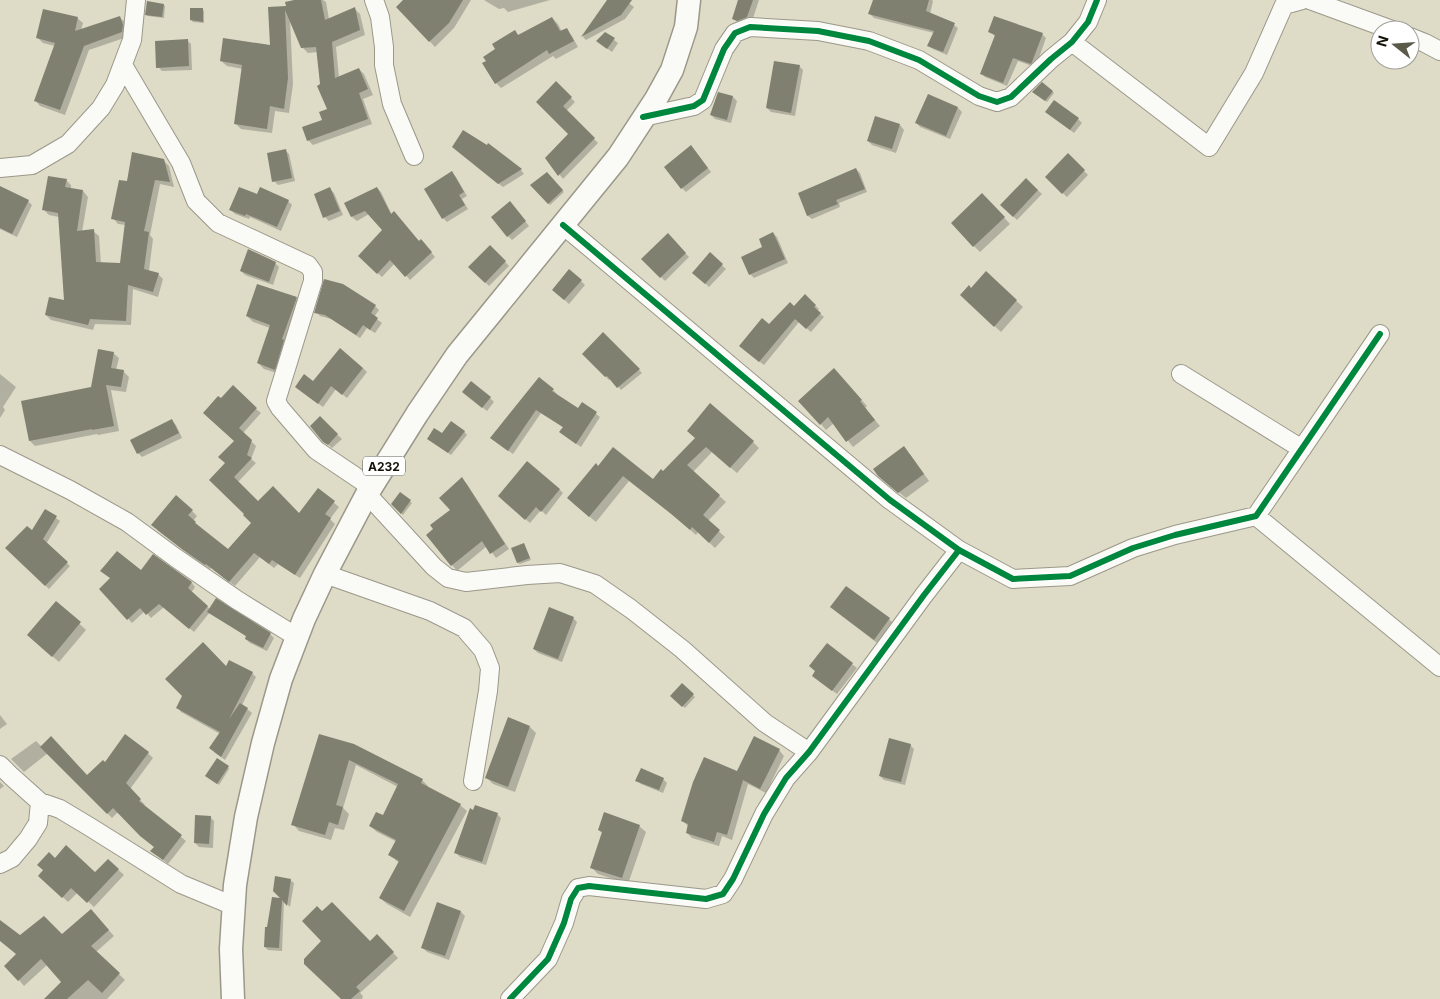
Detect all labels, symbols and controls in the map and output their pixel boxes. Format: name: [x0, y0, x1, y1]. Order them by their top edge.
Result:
north arrow: [1370, 20, 1420, 70]
text: N: [1372, 33, 1392, 49]
road number: A232: [363, 456, 405, 476]

